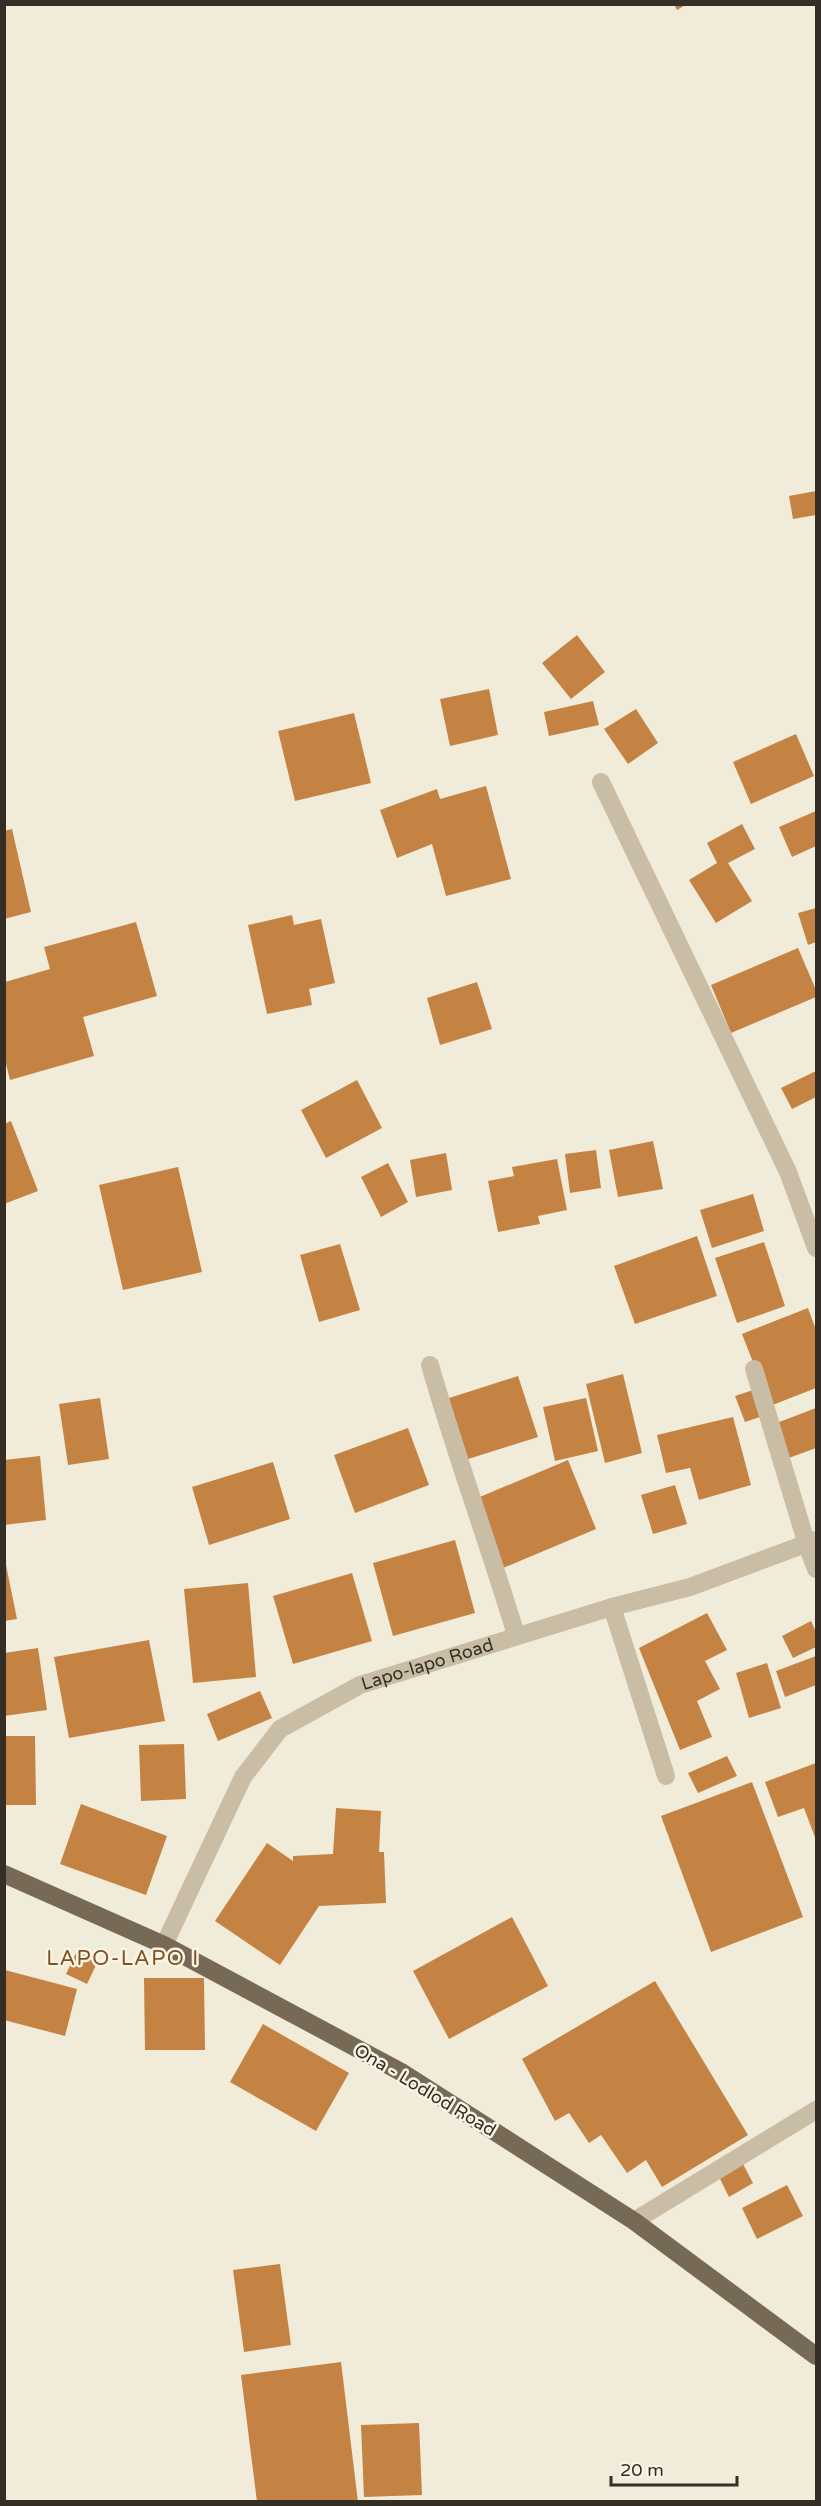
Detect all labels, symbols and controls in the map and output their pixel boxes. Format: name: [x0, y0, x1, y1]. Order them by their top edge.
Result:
street label: Lapo-lapo Road: [359, 1633, 496, 1695]
district label: LAPO-LAPO I: [46, 1946, 200, 1971]
street label: Ona - Lodlod Road: [350, 2039, 500, 2141]
scale bar: [611, 2449, 737, 2487]
text: 20 m: [620, 2459, 664, 2481]

